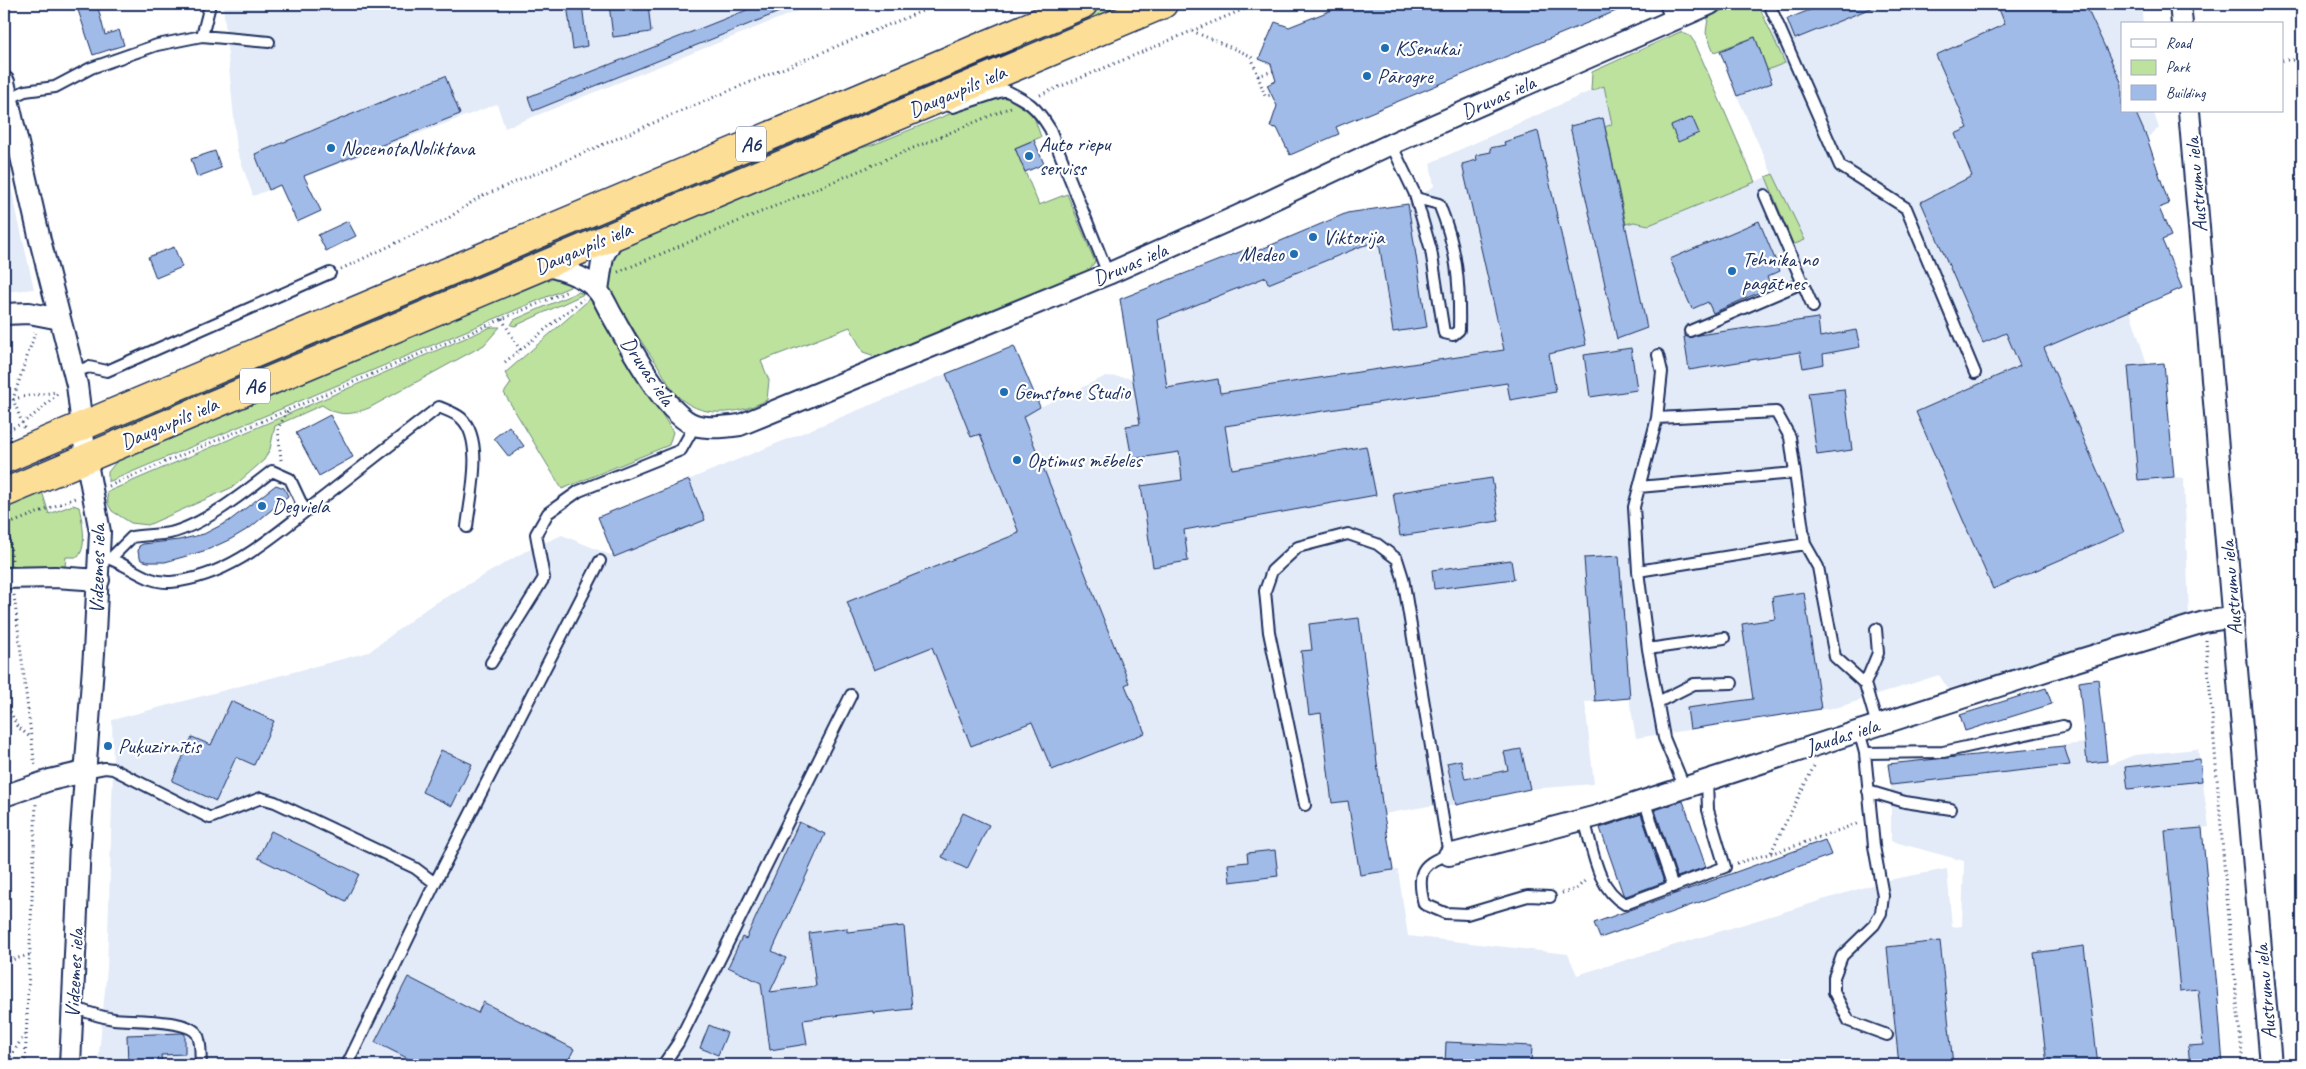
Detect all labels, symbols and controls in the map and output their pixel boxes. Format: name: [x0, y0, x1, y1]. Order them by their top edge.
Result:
legend: [2121, 22, 2284, 112]
text: Road: [2166, 34, 2193, 53]
place label: KSenukai: [1395, 35, 1463, 61]
marker: KSenukai: [1379, 42, 1391, 54]
street label: Daugavpils iela: [904, 58, 1011, 123]
text: Park: [2166, 58, 2191, 77]
place label: Pārogre: [1377, 63, 1434, 89]
street label: Druvas iela: [1457, 69, 1540, 125]
marker: Pārogre: [1361, 70, 1373, 82]
text: Building: [2166, 84, 2206, 103]
road number: A6: [736, 126, 766, 162]
place label: Auto riepu serviss: [1039, 131, 1112, 181]
street label: Austrumu iela: [2179, 134, 2213, 233]
place label: NocenotaNoliktava: [341, 135, 476, 161]
marker: NocenotaNoliktava: [325, 142, 337, 154]
marker: Auto riepu serviss: [1023, 150, 1035, 162]
street label: Daugavpils iela: [530, 215, 637, 280]
place label: Viktorija: [1323, 224, 1386, 250]
marker: Viktorija: [1307, 231, 1319, 243]
street label: Druvas iela: [1089, 236, 1173, 291]
place label: Medeo: [1240, 241, 1286, 267]
place label: Tehnika no pagātnes: [1742, 246, 1819, 296]
marker: Medeo: [1288, 248, 1300, 260]
marker: Tehnika no pagātnes: [1726, 265, 1738, 277]
street label: Druvas iela: [615, 331, 682, 412]
road number: A6: [240, 368, 270, 404]
place label: Gemstone Studio: [1014, 379, 1132, 405]
marker: Gemstone Studio: [998, 386, 1010, 398]
street label: Daugavpils iela: [116, 390, 223, 455]
place label: Optimus mēbeles: [1027, 447, 1143, 473]
marker: Optimus mēbeles: [1011, 454, 1023, 466]
place label: Degviela: [272, 493, 331, 519]
marker: Degviela: [256, 500, 268, 512]
street label: Vidzemes iela: [83, 522, 111, 614]
street label: Austrumu iela: [2214, 537, 2248, 636]
street label: Jaudas iela: [1801, 711, 1884, 760]
place label: Puķuzirnītis: [118, 733, 202, 759]
marker: Puķuzirnītis: [102, 740, 114, 752]
street label: Vidzemes iela: [59, 925, 89, 1018]
street label: Austrumu iela: [2248, 941, 2282, 1040]

